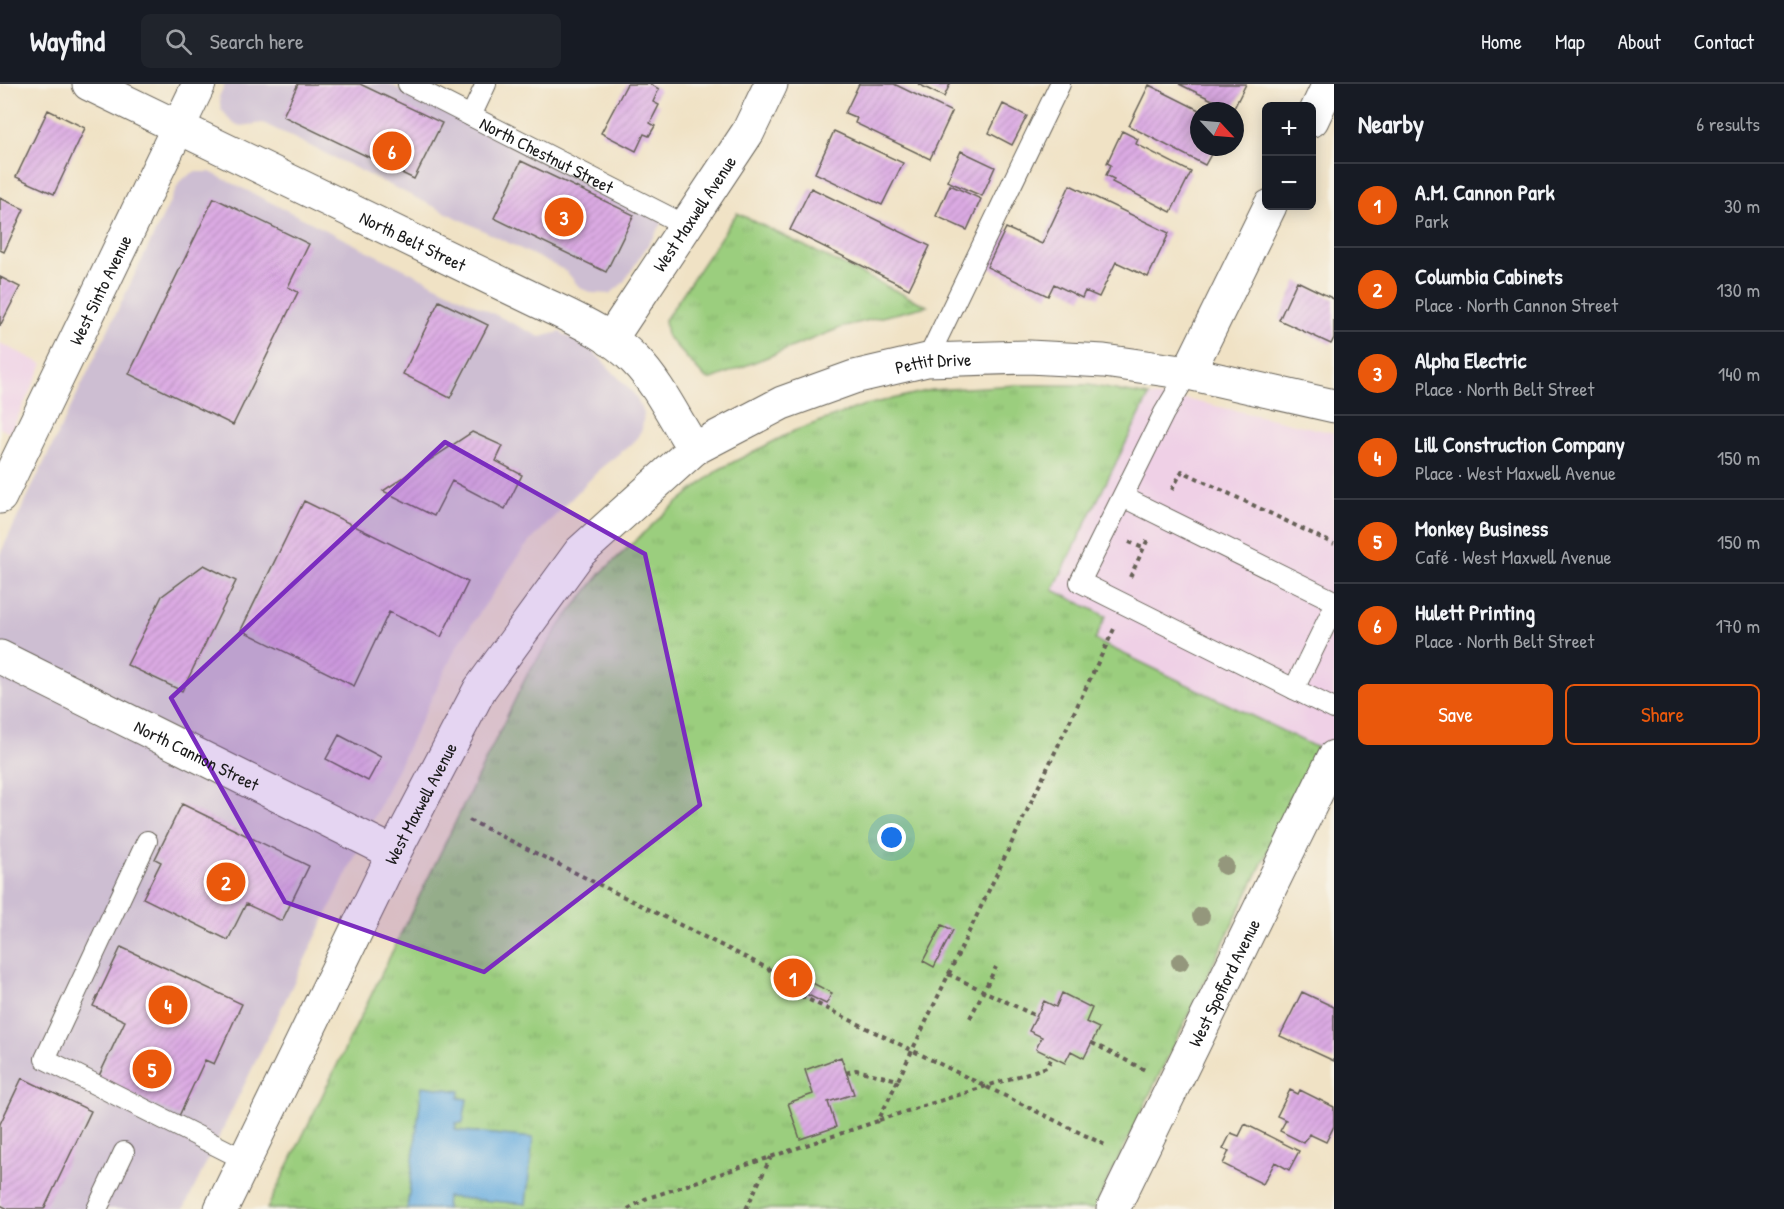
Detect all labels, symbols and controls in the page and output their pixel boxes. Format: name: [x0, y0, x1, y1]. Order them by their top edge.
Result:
search box: [141, 14, 561, 68]
text: Wayfind: [30, 22, 105, 60]
icon: search: [162, 25, 195, 58]
text: Search here: [210, 26, 304, 56]
text: Home: [1481, 27, 1522, 56]
text: Map: [1555, 27, 1585, 56]
text: About: [1618, 27, 1661, 56]
text: Contact: [1694, 27, 1754, 56]
north arrow: [1190, 102, 1244, 156]
map controls: [1262, 102, 1316, 210]
button: +: [1262, 102, 1316, 156]
text: Nearby: [1358, 106, 1424, 141]
street label: North Chestnut Street: [476, 110, 619, 200]
text: 6 results: [1696, 110, 1760, 137]
pin: 6: [372, 128, 412, 174]
street label: West Maxwell Avenue: [646, 150, 742, 276]
button: −: [1262, 156, 1316, 210]
text: A.M. Cannon Park: [1415, 177, 1555, 207]
text: 1: [1374, 192, 1381, 219]
text: 30 m: [1724, 192, 1760, 219]
pin: 3: [544, 194, 584, 240]
street label: North Belt Street: [356, 204, 471, 277]
text: Park: [1415, 207, 1448, 234]
street label: West Sinto Avenue: [63, 231, 137, 349]
text: Columbia Cabinets: [1415, 261, 1563, 291]
text: 2: [1373, 276, 1382, 303]
text: 130 m: [1717, 276, 1760, 303]
text: Place · North Cannon Street: [1415, 291, 1618, 318]
text: Alpha Electric: [1415, 345, 1526, 375]
street label: Pettit Drive: [893, 346, 972, 380]
text: 3: [1373, 360, 1382, 387]
text: 140 m: [1718, 360, 1760, 387]
text: Place · North Belt Street: [1415, 375, 1594, 402]
text: Lill Construction Company: [1415, 429, 1625, 459]
text: 4: [1374, 444, 1381, 471]
text: 150 m: [1717, 444, 1760, 471]
text: Place · West Maxwell Avenue: [1415, 459, 1616, 486]
text: Monkey Business: [1415, 513, 1548, 543]
text: 5: [1373, 528, 1382, 555]
text: 150 m: [1717, 528, 1760, 555]
text: Café · West Maxwell Avenue: [1415, 543, 1611, 570]
text: Hulett Printing: [1415, 597, 1535, 627]
text: 6: [1374, 612, 1381, 639]
text: 170 m: [1716, 612, 1760, 639]
text: Place · North Belt Street: [1415, 627, 1594, 654]
button: Save: [1358, 684, 1553, 745]
button: Share: [1565, 684, 1760, 745]
street label: North Cannon Street: [130, 713, 264, 797]
street label: West Maxwell Avenue: [378, 738, 462, 868]
your location: [877, 823, 906, 852]
pin: 2: [206, 860, 246, 904]
street label: West Spofford Avenue: [1182, 915, 1266, 1051]
pin: 1: [774, 956, 812, 1000]
pin: 4: [148, 982, 188, 1028]
pin: 5: [132, 1046, 172, 1092]

